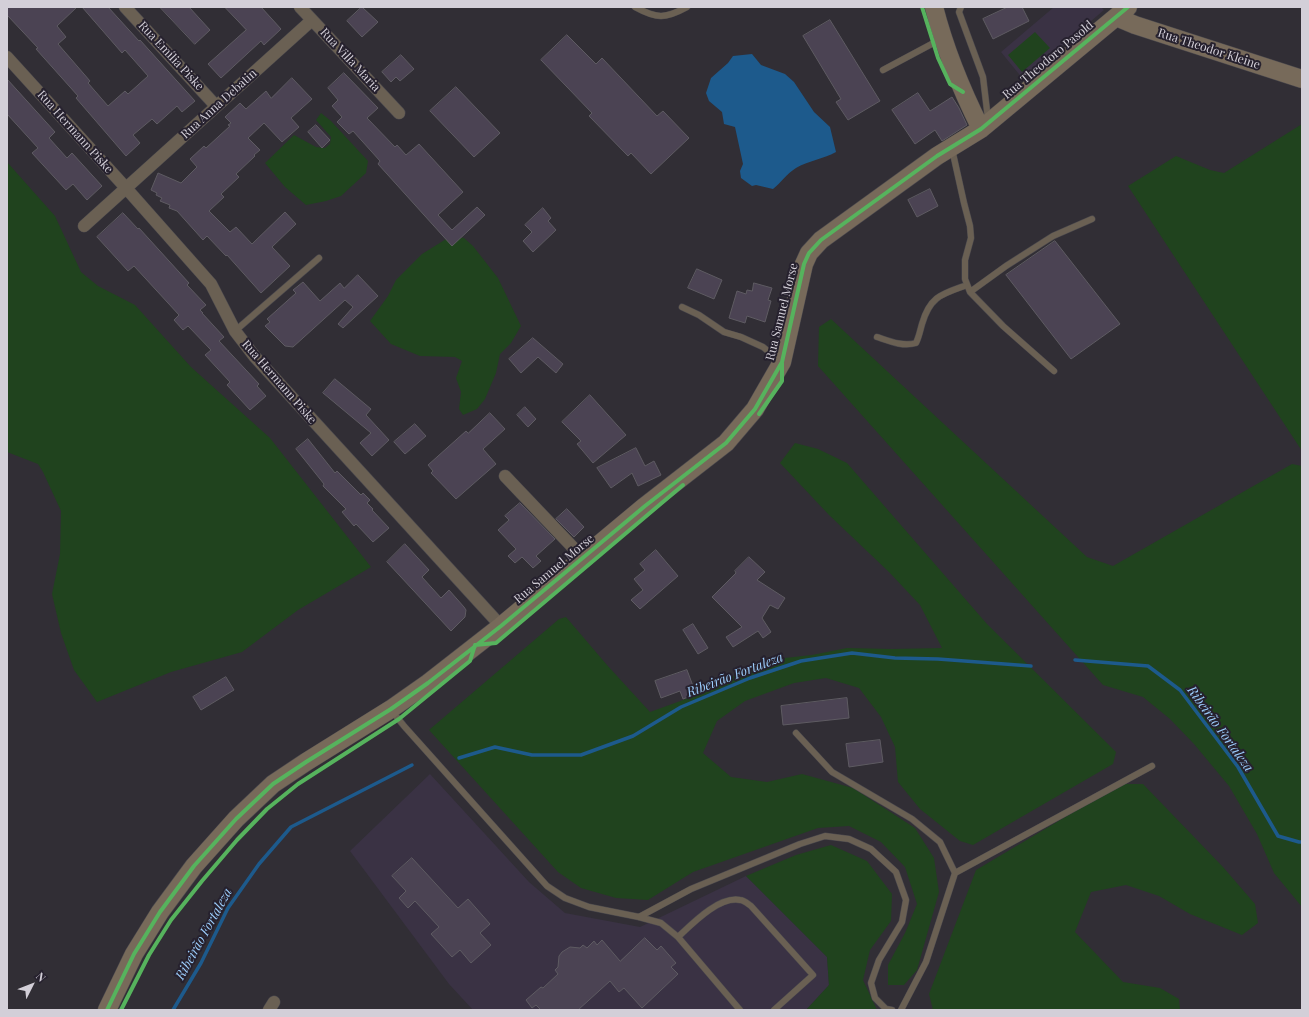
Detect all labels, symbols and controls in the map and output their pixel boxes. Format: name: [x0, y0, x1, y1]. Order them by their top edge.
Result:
street label: Rua Emília Piske: [135, 18, 207, 94]
street label: Rua Theodoro Pasold: [1000, 18, 1096, 102]
street label: Rua Villa Maria: [317, 25, 383, 95]
street label: Rua Theodor Kleine: [1156, 26, 1262, 72]
street label: Rua Anna Debatin: [178, 66, 260, 142]
street label: Rua Hermann Piske: [34, 88, 116, 176]
street label: Rua Samuel Morse: [763, 262, 801, 362]
street label: Rua Hermann Piske: [239, 337, 319, 427]
street label: Rua Samuel Morse: [511, 531, 597, 607]
water label: Ribeirão Fortaleza: [684, 649, 786, 701]
water label: Ribeirão Fortaleza: [1184, 683, 1256, 775]
water label: Ribeirão Fortaleza: [172, 885, 236, 983]
north arrow: [12, 965, 52, 1005]
text: N: [33, 969, 50, 985]

